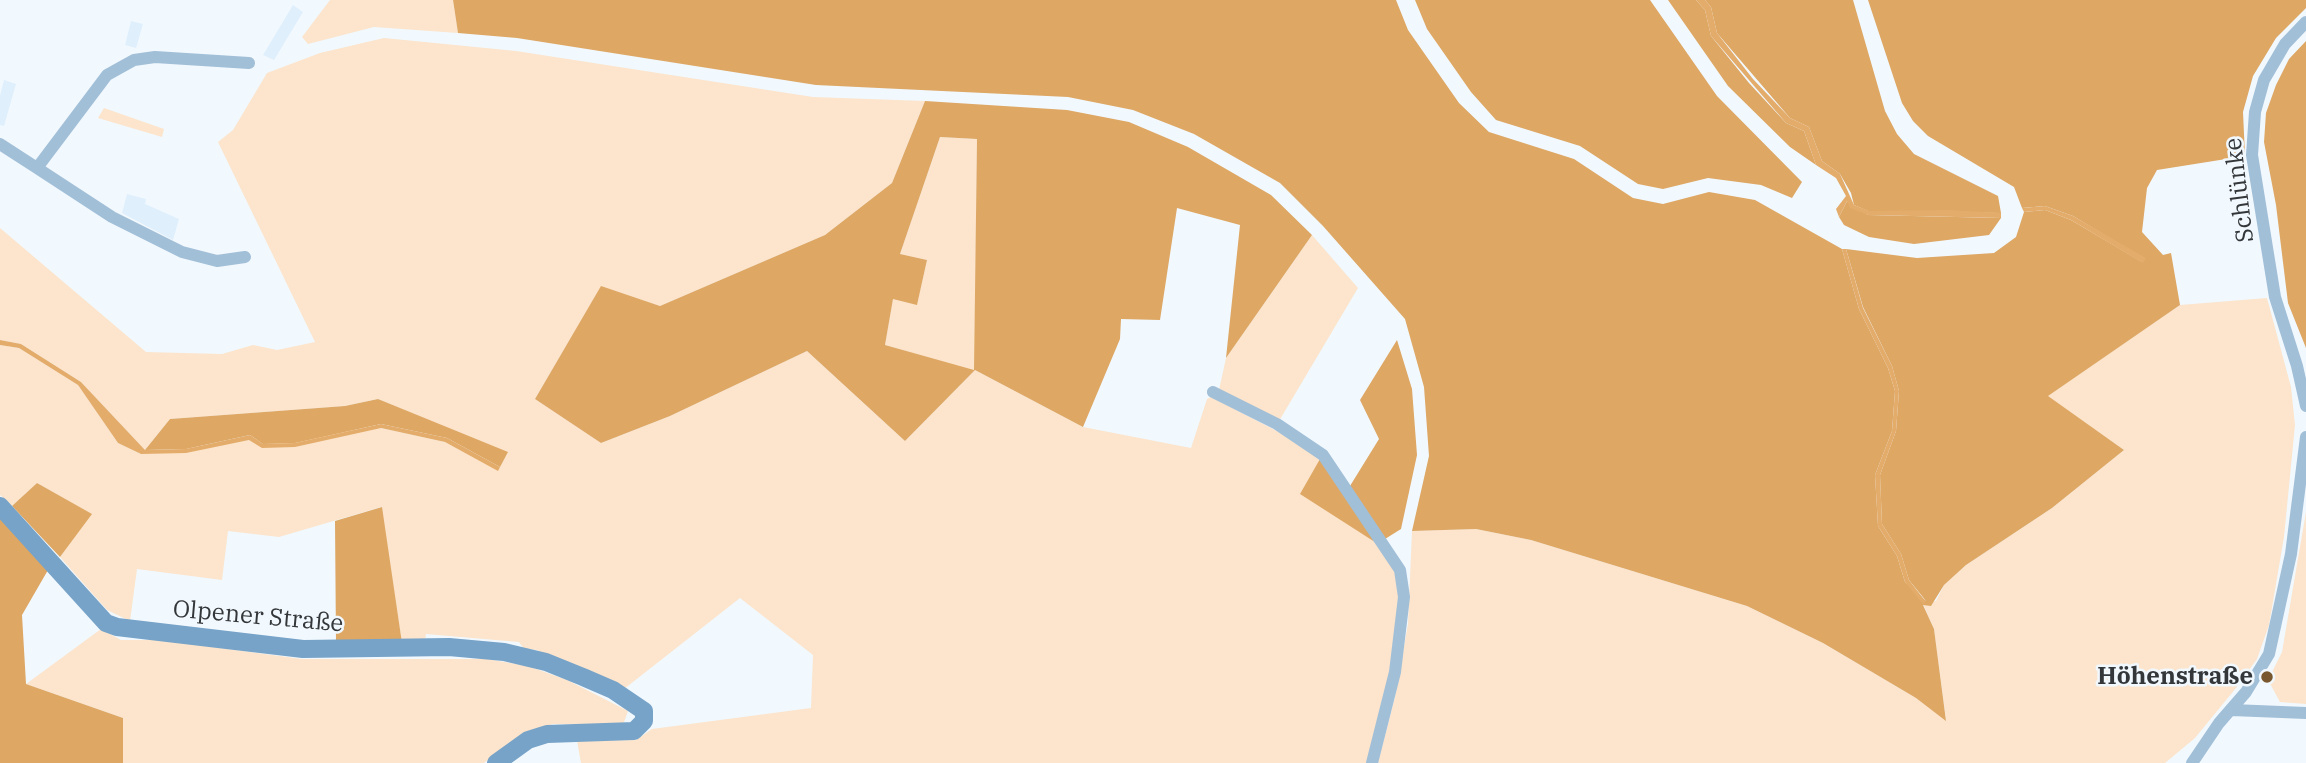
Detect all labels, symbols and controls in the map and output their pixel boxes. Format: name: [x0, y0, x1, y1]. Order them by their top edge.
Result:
street label: Schlünke: [2219, 136, 2261, 244]
street label: Olpener Straße: [171, 595, 345, 639]
place label: Höhenstraße: [2097, 663, 2253, 691]
marker: Höhenstraße: [2259, 669, 2275, 685]

